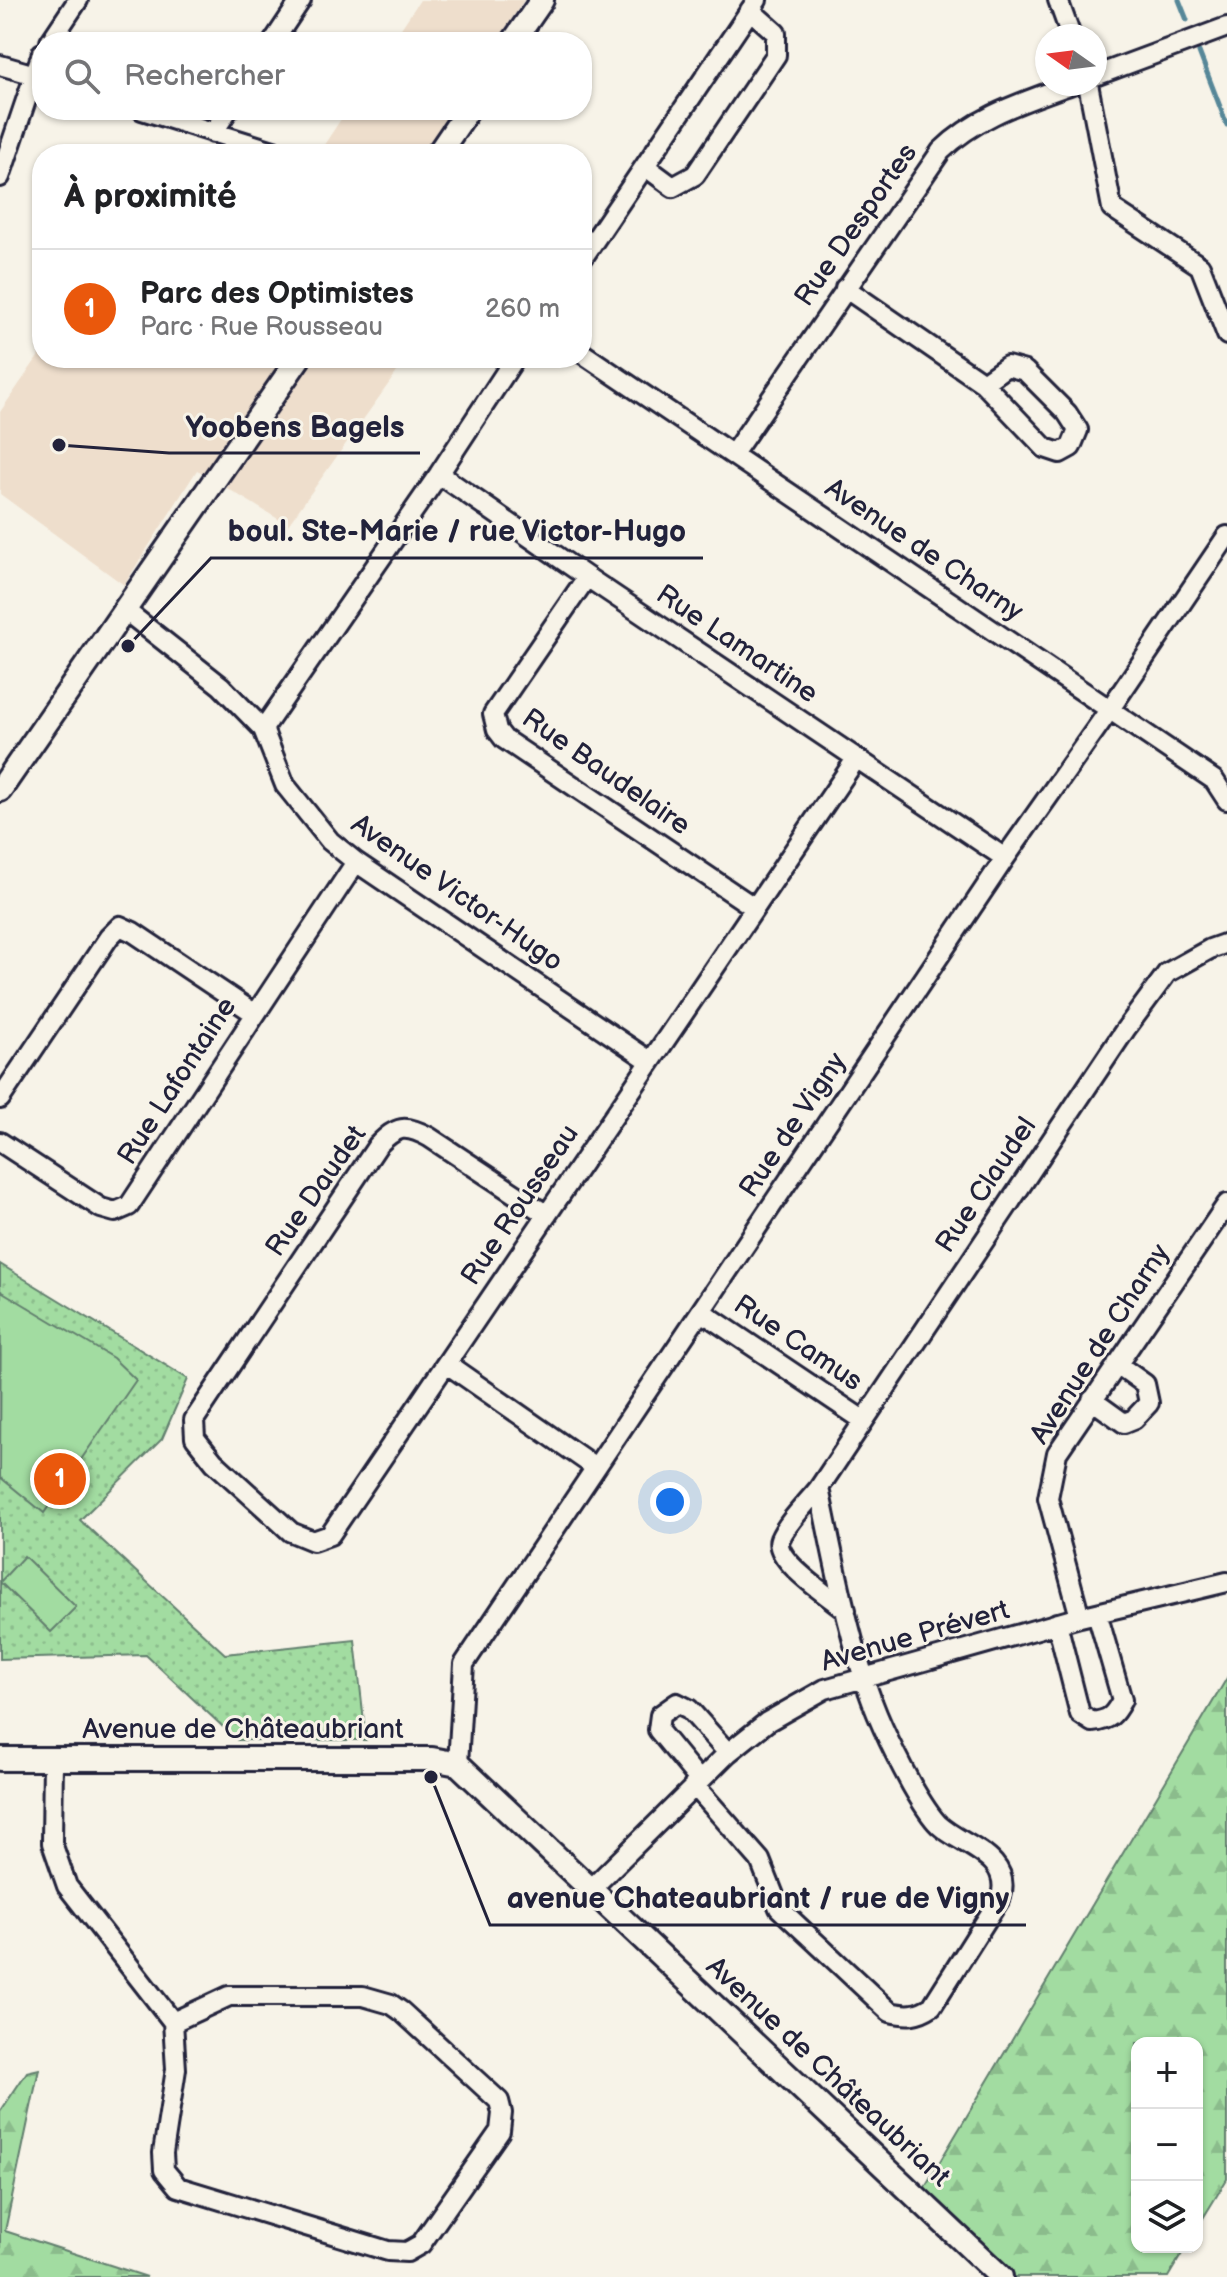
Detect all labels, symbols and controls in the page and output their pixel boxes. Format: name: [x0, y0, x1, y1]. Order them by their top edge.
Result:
north arrow: [1035, 24, 1107, 96]
search box: [32, 32, 592, 120]
icon: search: [60, 54, 104, 98]
text: Rechercher: [124, 58, 285, 94]
street label: Rue Desportes: [788, 137, 924, 313]
text: À proximité: [64, 176, 237, 217]
text: Parc des Optimistes: [140, 276, 414, 312]
text: 1: [85, 294, 95, 325]
text: 260 m: [485, 294, 560, 325]
text: Parc · Rue Rousseau: [140, 312, 383, 343]
callout: Yoobens Bagels: [169, 399, 420, 453]
text: Yoobens Bagels: [185, 410, 405, 446]
street label: Avenue de Charny: [819, 472, 1029, 629]
callout: boul. Ste-Marie / rue Victor-Hugo: [211, 504, 703, 558]
text: boul. Ste-Marie / rue Victor-Hugo: [228, 514, 686, 550]
street label: Rue Lamartine: [650, 578, 824, 710]
street label: Rue Baudelaire: [516, 702, 696, 842]
street label: Avenue Victor-Hugo: [345, 808, 569, 978]
street label: Rue Lafontaine: [111, 991, 243, 1171]
street label: Rue de Vigny: [732, 1046, 854, 1204]
street label: Rue Claudel: [929, 1111, 1043, 1259]
street label: Rue Rousseau: [454, 1118, 586, 1292]
street label: Rue Daudet: [259, 1119, 373, 1263]
street label: Avenue de Charny: [1023, 1238, 1177, 1450]
street label: Rue Camus: [727, 1288, 869, 1398]
pin: 1: [34, 1449, 86, 1509]
your location: [650, 1482, 690, 1522]
street label: Avenue Prévert: [817, 1593, 1013, 1679]
street label: Avenue de Châteaubriant: [82, 1713, 404, 1746]
callout: avenue Chateaubriant / rue de Vigny: [490, 1871, 1026, 1925]
text: avenue Chateaubriant / rue de Vigny: [507, 1881, 1010, 1917]
street label: Avenue de Châteaubriant: [699, 1950, 957, 2194]
map controls: [1131, 2037, 1203, 2253]
button: +: [1131, 2037, 1203, 2109]
button: −: [1131, 2109, 1203, 2181]
button: layers: [1131, 2181, 1203, 2253]

